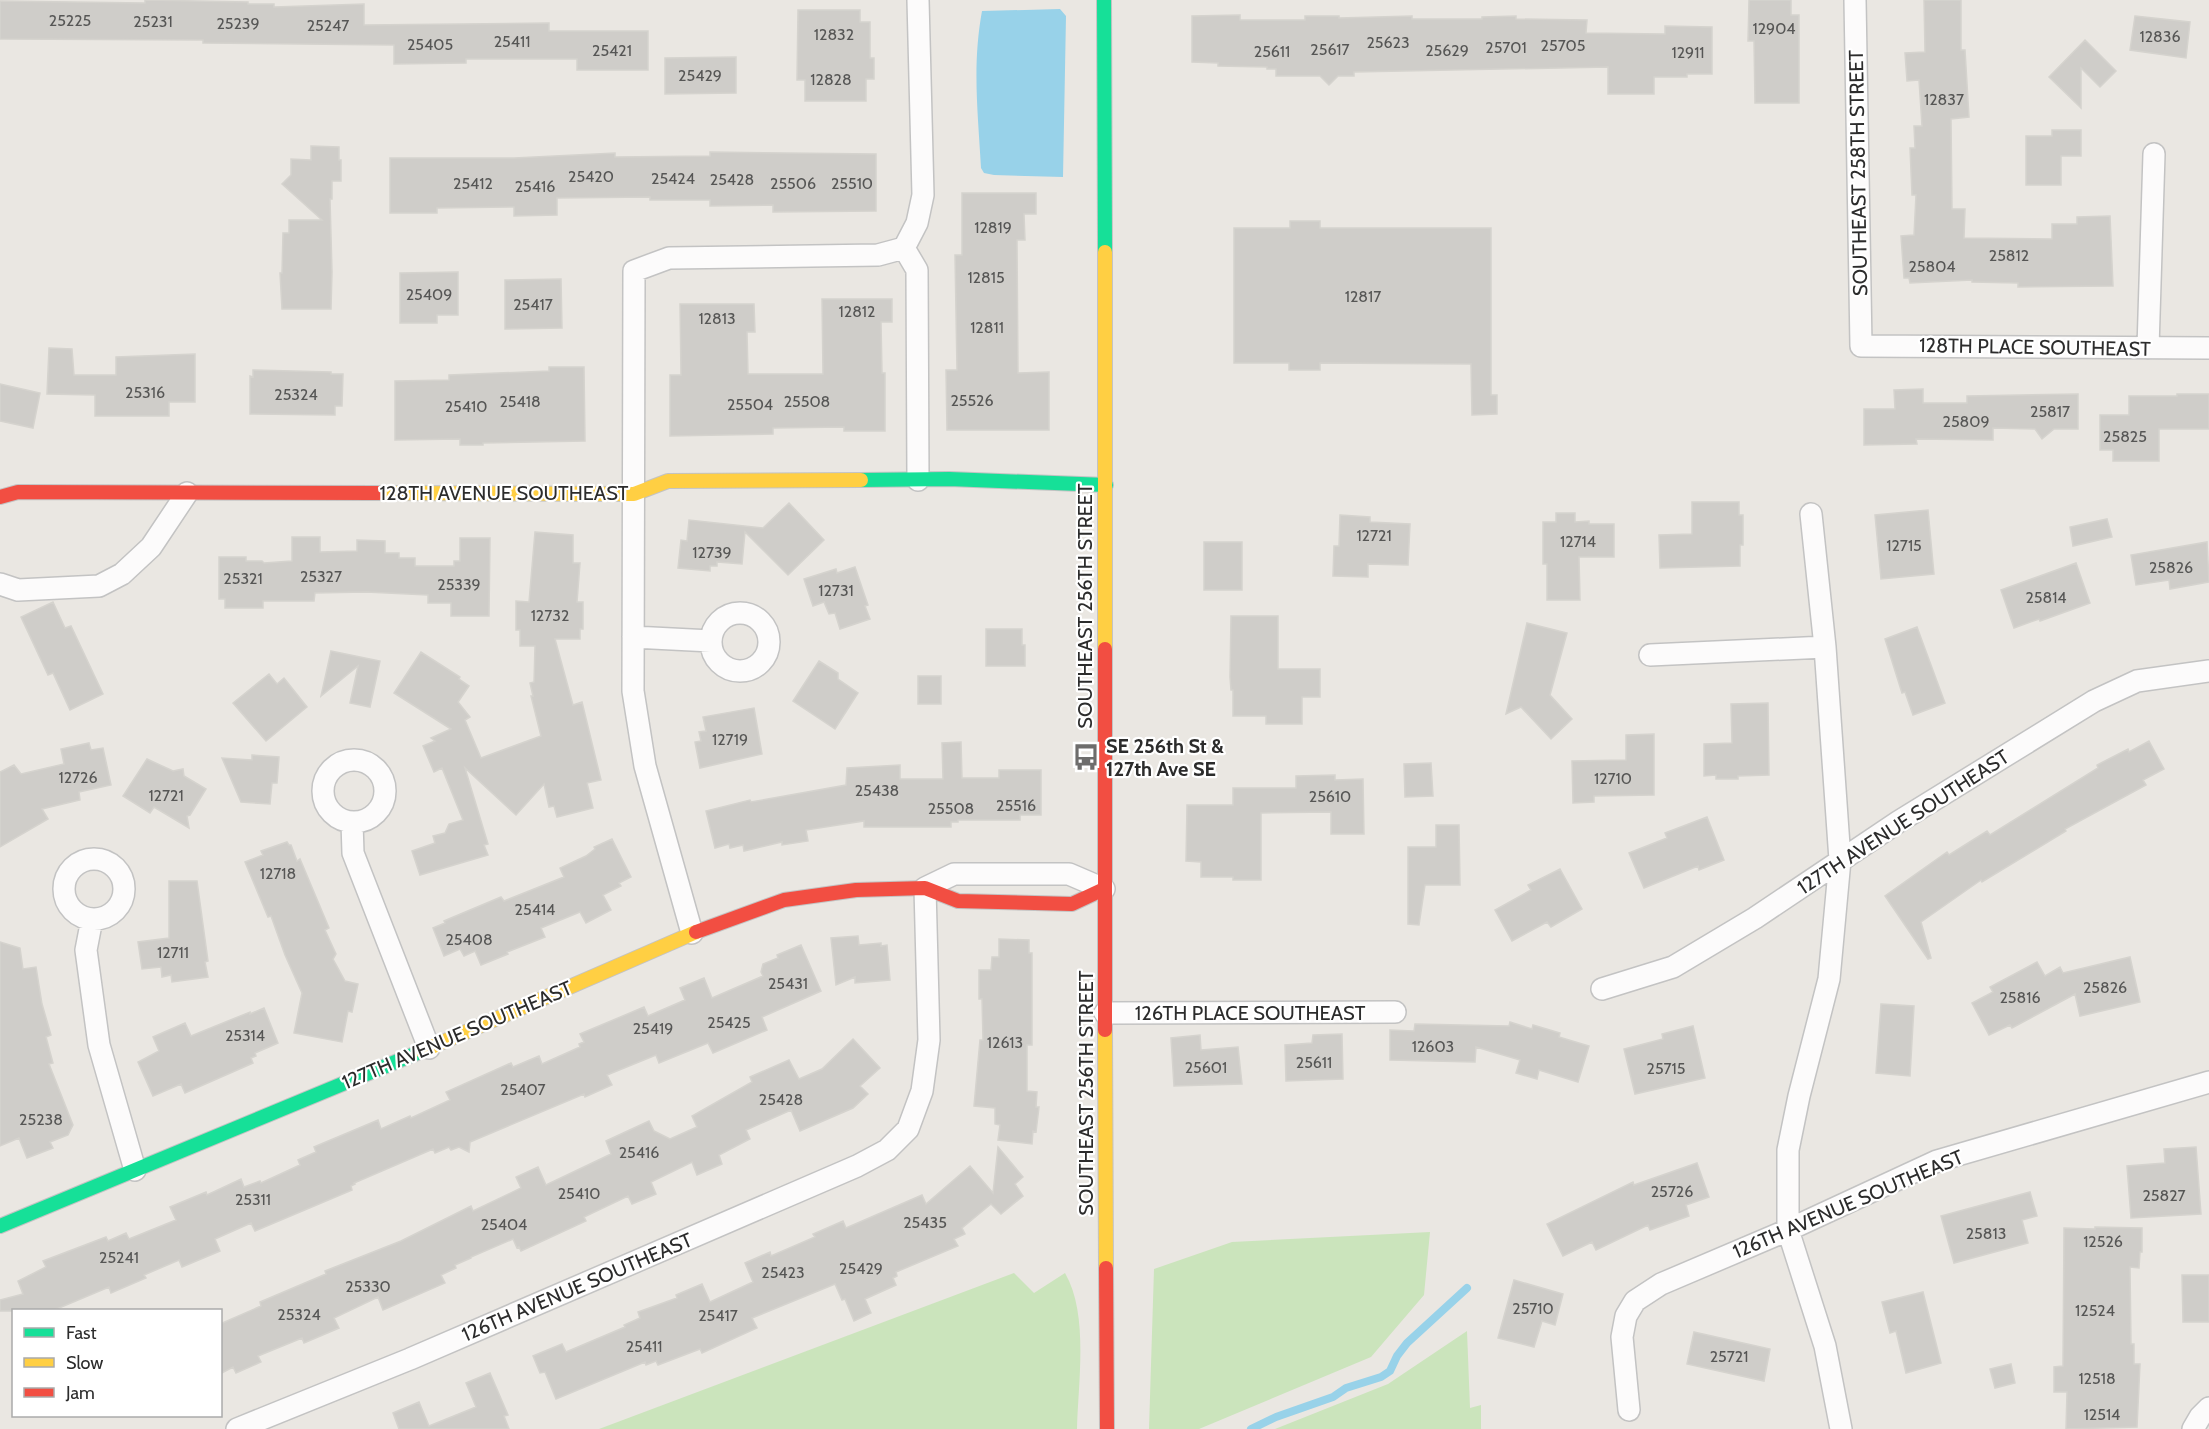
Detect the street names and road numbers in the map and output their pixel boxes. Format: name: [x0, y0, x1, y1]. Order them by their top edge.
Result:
street label: SOUTHEAST 258TH STREET: [1844, 49, 1872, 296]
street label: 128TH PLACE SOUTHEAST: [1919, 333, 2151, 361]
street label: 128TH AVENUE SOUTHEAST: [379, 481, 629, 505]
street label: SOUTHEAST 256TH STREET: [1073, 483, 1097, 729]
street label: 127TH AVENUE SOUTHEAST: [1793, 744, 2014, 899]
street label: SOUTHEAST 256TH STREET: [1074, 970, 1098, 1216]
street label: 127TH AVENUE SOUTHEAST: [338, 975, 576, 1094]
street label: 126TH PLACE SOUTHEAST: [1135, 1001, 1366, 1025]
street label: 126TH AVENUE SOUTHEAST: [1729, 1144, 1967, 1263]
street label: 126TH AVENUE SOUTHEAST: [458, 1227, 696, 1346]

